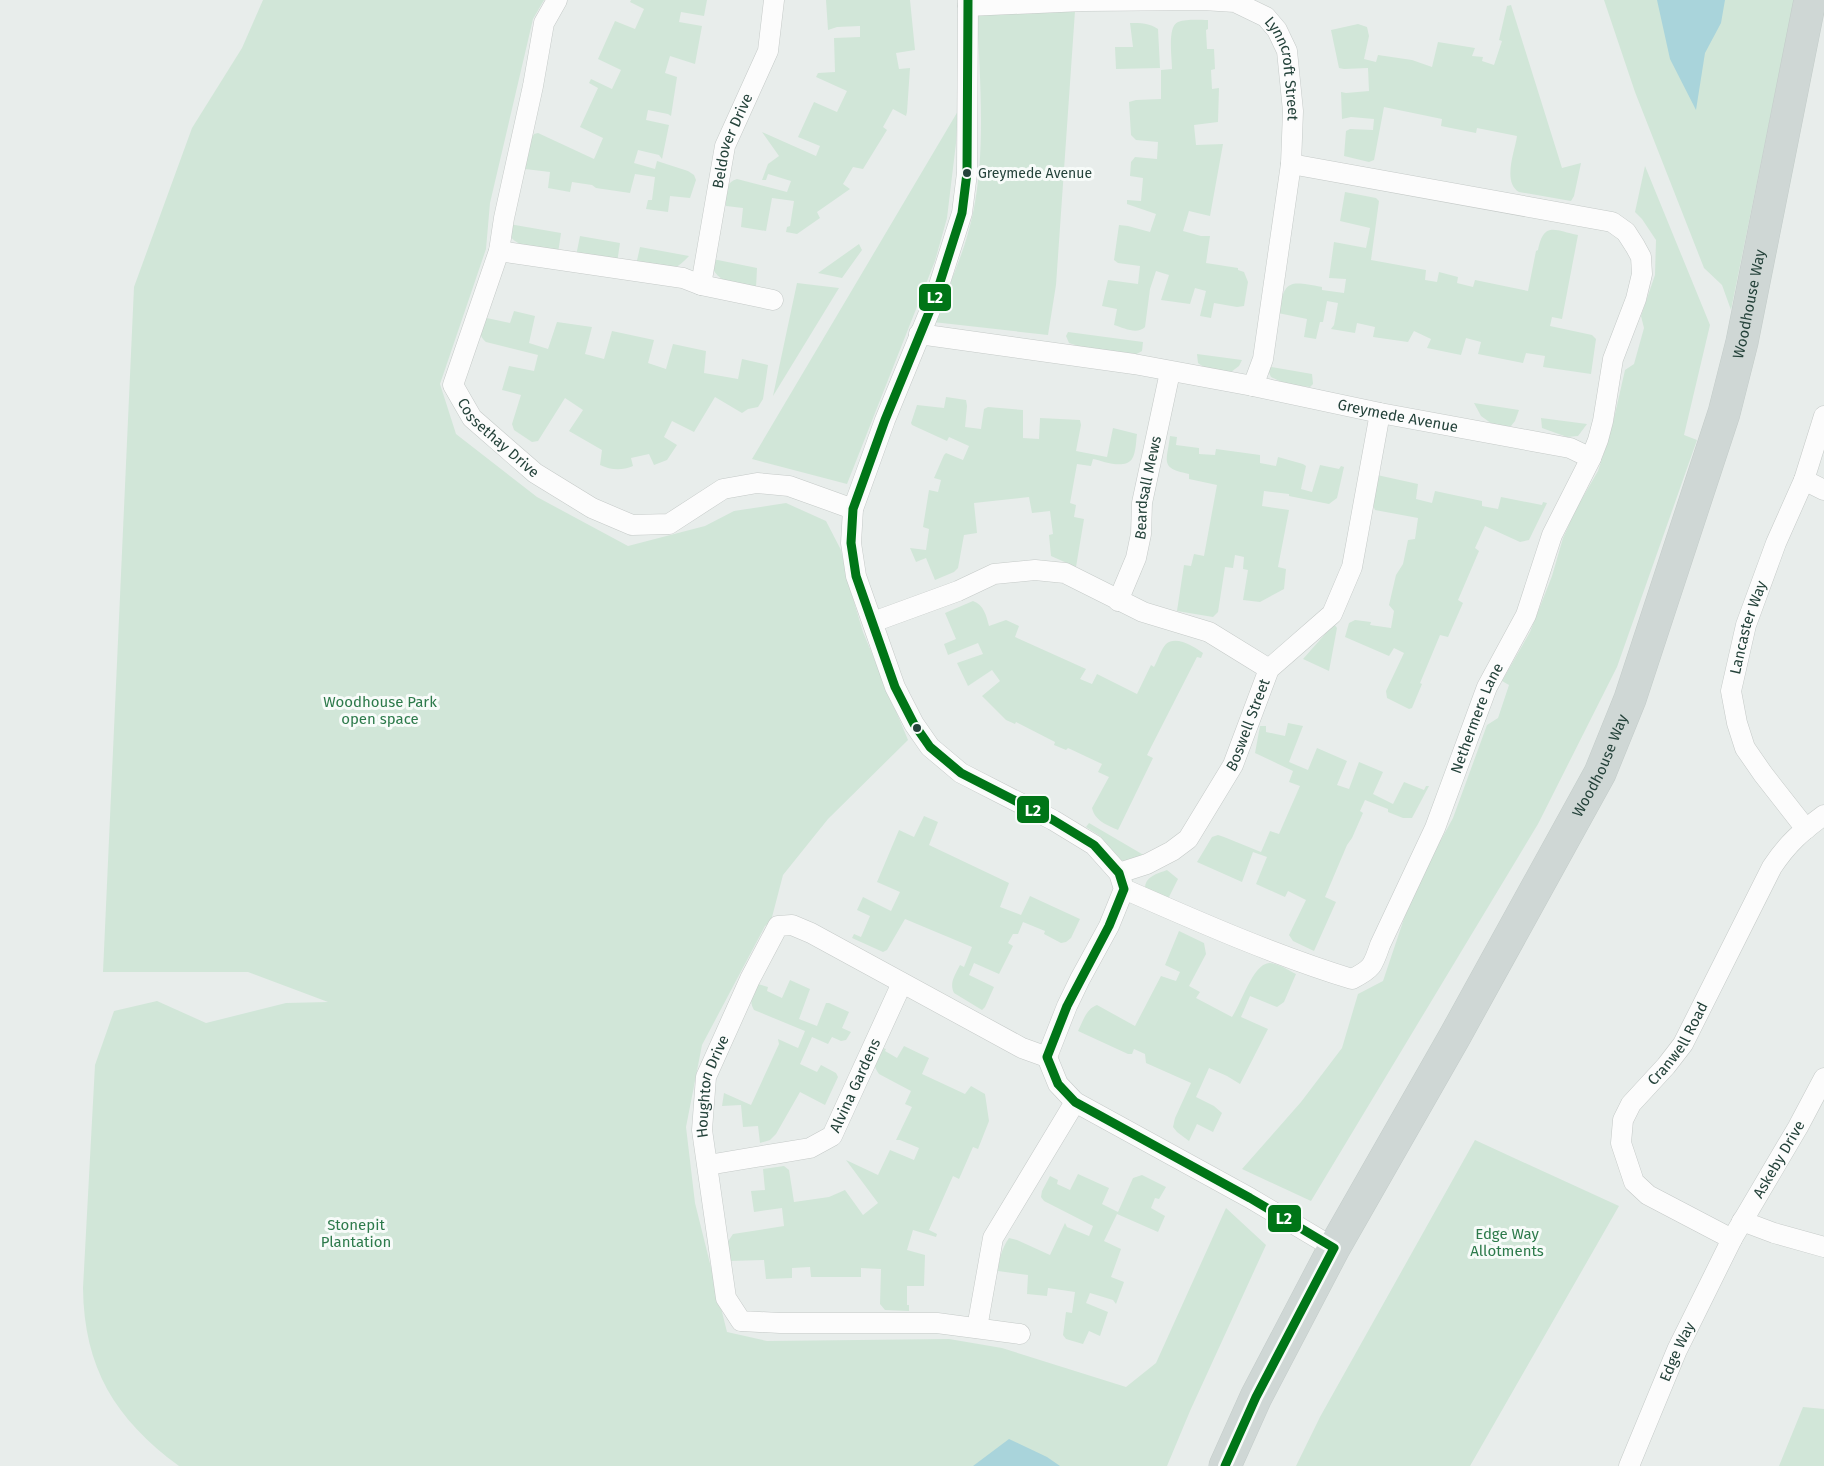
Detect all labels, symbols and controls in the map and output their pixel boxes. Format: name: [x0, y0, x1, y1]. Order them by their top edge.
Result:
street label: Lynncroft Street: [1261, 13, 1302, 122]
street label: Beldover Drive: [709, 90, 757, 190]
place label: Greymede Avenue: [978, 165, 1092, 182]
marker: Greymede Avenue: [961, 167, 973, 179]
street label: Woodhouse Way: [1729, 247, 1769, 361]
line badge: L2: [918, 283, 952, 312]
text: L2: [927, 288, 943, 307]
street label: Cossethay Drive: [453, 395, 543, 481]
street label: Greymede Avenue: [1336, 395, 1460, 436]
street label: Beardsall Mews: [1131, 434, 1165, 541]
street label: Lancaster Way: [1726, 578, 1771, 676]
street label: Nethermere Lane: [1447, 660, 1507, 776]
street label: Boswell Street: [1222, 676, 1274, 775]
park label: Woodhouse Park open space: [323, 693, 437, 728]
street label: Woodhouse Way: [1568, 711, 1632, 820]
unlabelled marker: [911, 722, 923, 734]
line badge: L2: [1016, 795, 1050, 824]
text: L2: [1025, 801, 1041, 820]
street label: Cranwell Road: [1644, 999, 1712, 1089]
street label: Houghton Drive: [693, 1032, 733, 1139]
street label: Alvina Gardens: [826, 1036, 884, 1135]
street label: Askeby Drive: [1749, 1117, 1809, 1201]
line badge: L2: [1267, 1204, 1302, 1233]
text: L2: [1276, 1209, 1292, 1228]
park label: Stonepit Plantation: [321, 1216, 391, 1251]
park label: Edge Way Allotments: [1470, 1225, 1544, 1260]
street label: Edge Way: [1656, 1318, 1699, 1384]

